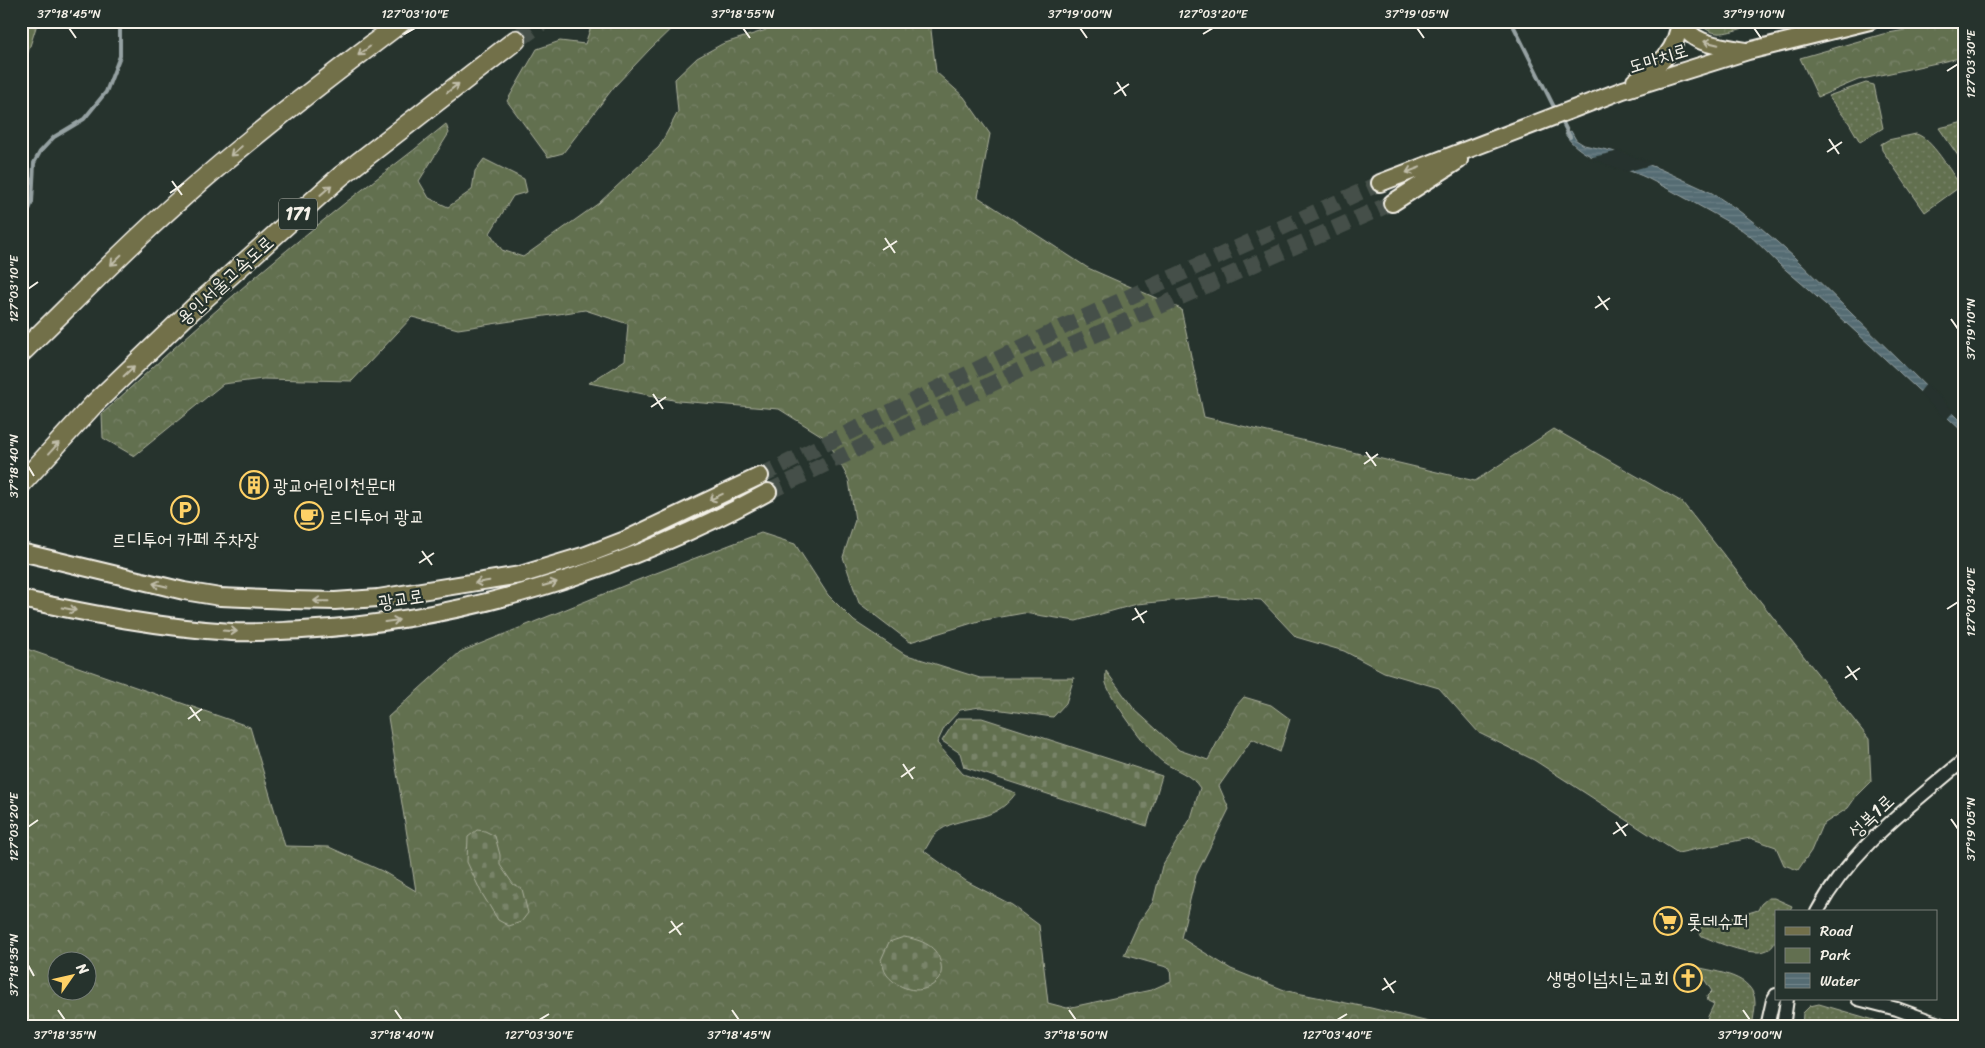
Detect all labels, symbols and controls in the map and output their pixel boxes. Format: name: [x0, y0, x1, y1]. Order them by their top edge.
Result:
text: 37°18'45"N: [37, 3, 101, 25]
text: 127°03'10"E: [381, 3, 450, 25]
text: 37°18'55"N: [711, 3, 775, 25]
text: 37°19'00"N: [1048, 3, 1113, 25]
text: 127°03'20"E: [1179, 3, 1249, 25]
text: 37°19'05"N: [1385, 3, 1450, 25]
text: 37°19'10"N: [1723, 3, 1785, 25]
text: 127°03'30"E: [1960, 28, 1982, 98]
street label: 도마치로: [1624, 33, 1692, 83]
one-way arrow: [1703, 38, 1719, 47]
one-way arrow: [358, 45, 371, 56]
one-way arrow: [446, 83, 459, 94]
one-way arrow: [230, 146, 243, 157]
one-way arrow: [1406, 166, 1421, 175]
one-way arrow: [319, 184, 332, 195]
road number: 171: [279, 198, 317, 230]
street label: 용인서울고속도로: [169, 227, 281, 333]
text: 127°03'10"E: [3, 254, 25, 323]
one-way arrow: [110, 254, 122, 266]
text: 37°19'10"N: [1960, 298, 1982, 360]
one-way arrow: [122, 365, 134, 377]
text: 37°18'40"N: [3, 433, 25, 498]
one-way arrow: [48, 442, 60, 455]
place label: 광교어린이천문대: [273, 469, 395, 502]
building icon: 광교어린이천문대: [239, 470, 269, 500]
one-way arrow: [709, 493, 724, 502]
parking icon: 르디투어 카페 주차장: [170, 495, 200, 525]
place label: 르디투어 광교: [328, 500, 425, 533]
cafe icon: 르디투어 광교: [294, 501, 324, 531]
place label: 르디투어 카페 주차장: [111, 523, 259, 556]
text: 127°03'40"E: [1960, 566, 1982, 637]
one-way arrow: [475, 577, 491, 587]
street label: 광교로: [376, 579, 426, 619]
one-way arrow: [541, 579, 557, 588]
one-way arrow: [152, 580, 168, 589]
one-way arrow: [313, 596, 330, 606]
one-way arrow: [60, 605, 76, 615]
one-way arrow: [383, 616, 399, 626]
one-way arrow: [221, 627, 237, 636]
street label: 성복1로: [1840, 786, 1902, 846]
text: 127°03'20"E: [3, 791, 25, 861]
text: 37°19'05"N: [1960, 796, 1982, 861]
place label: 롯데슈퍼: [1687, 905, 1748, 938]
supermarket icon: 롯데슈퍼: [1653, 906, 1683, 936]
legend: [1775, 910, 1938, 1000]
text: Road: [1820, 918, 1853, 944]
text: 37°18'35"N: [3, 933, 25, 996]
text: Park: [1820, 942, 1851, 968]
north arrow: [48, 950, 98, 1000]
text: N: [69, 957, 96, 980]
place label: 생명이넘치는교회: [1547, 962, 1669, 995]
church icon: 생명이넘치는교회: [1673, 963, 1703, 993]
text: Water: [1820, 968, 1860, 994]
text: 37°18'35"N: [34, 1024, 97, 1046]
text: 37°18'40"N: [370, 1024, 435, 1046]
text: 127°03'30"E: [505, 1024, 575, 1046]
text: 37°18'45"N: [707, 1024, 771, 1046]
text: 37°18'50"N: [1044, 1024, 1109, 1046]
text: 127°03'40"E: [1302, 1024, 1373, 1046]
text: 37°19'00"N: [1718, 1024, 1783, 1046]

